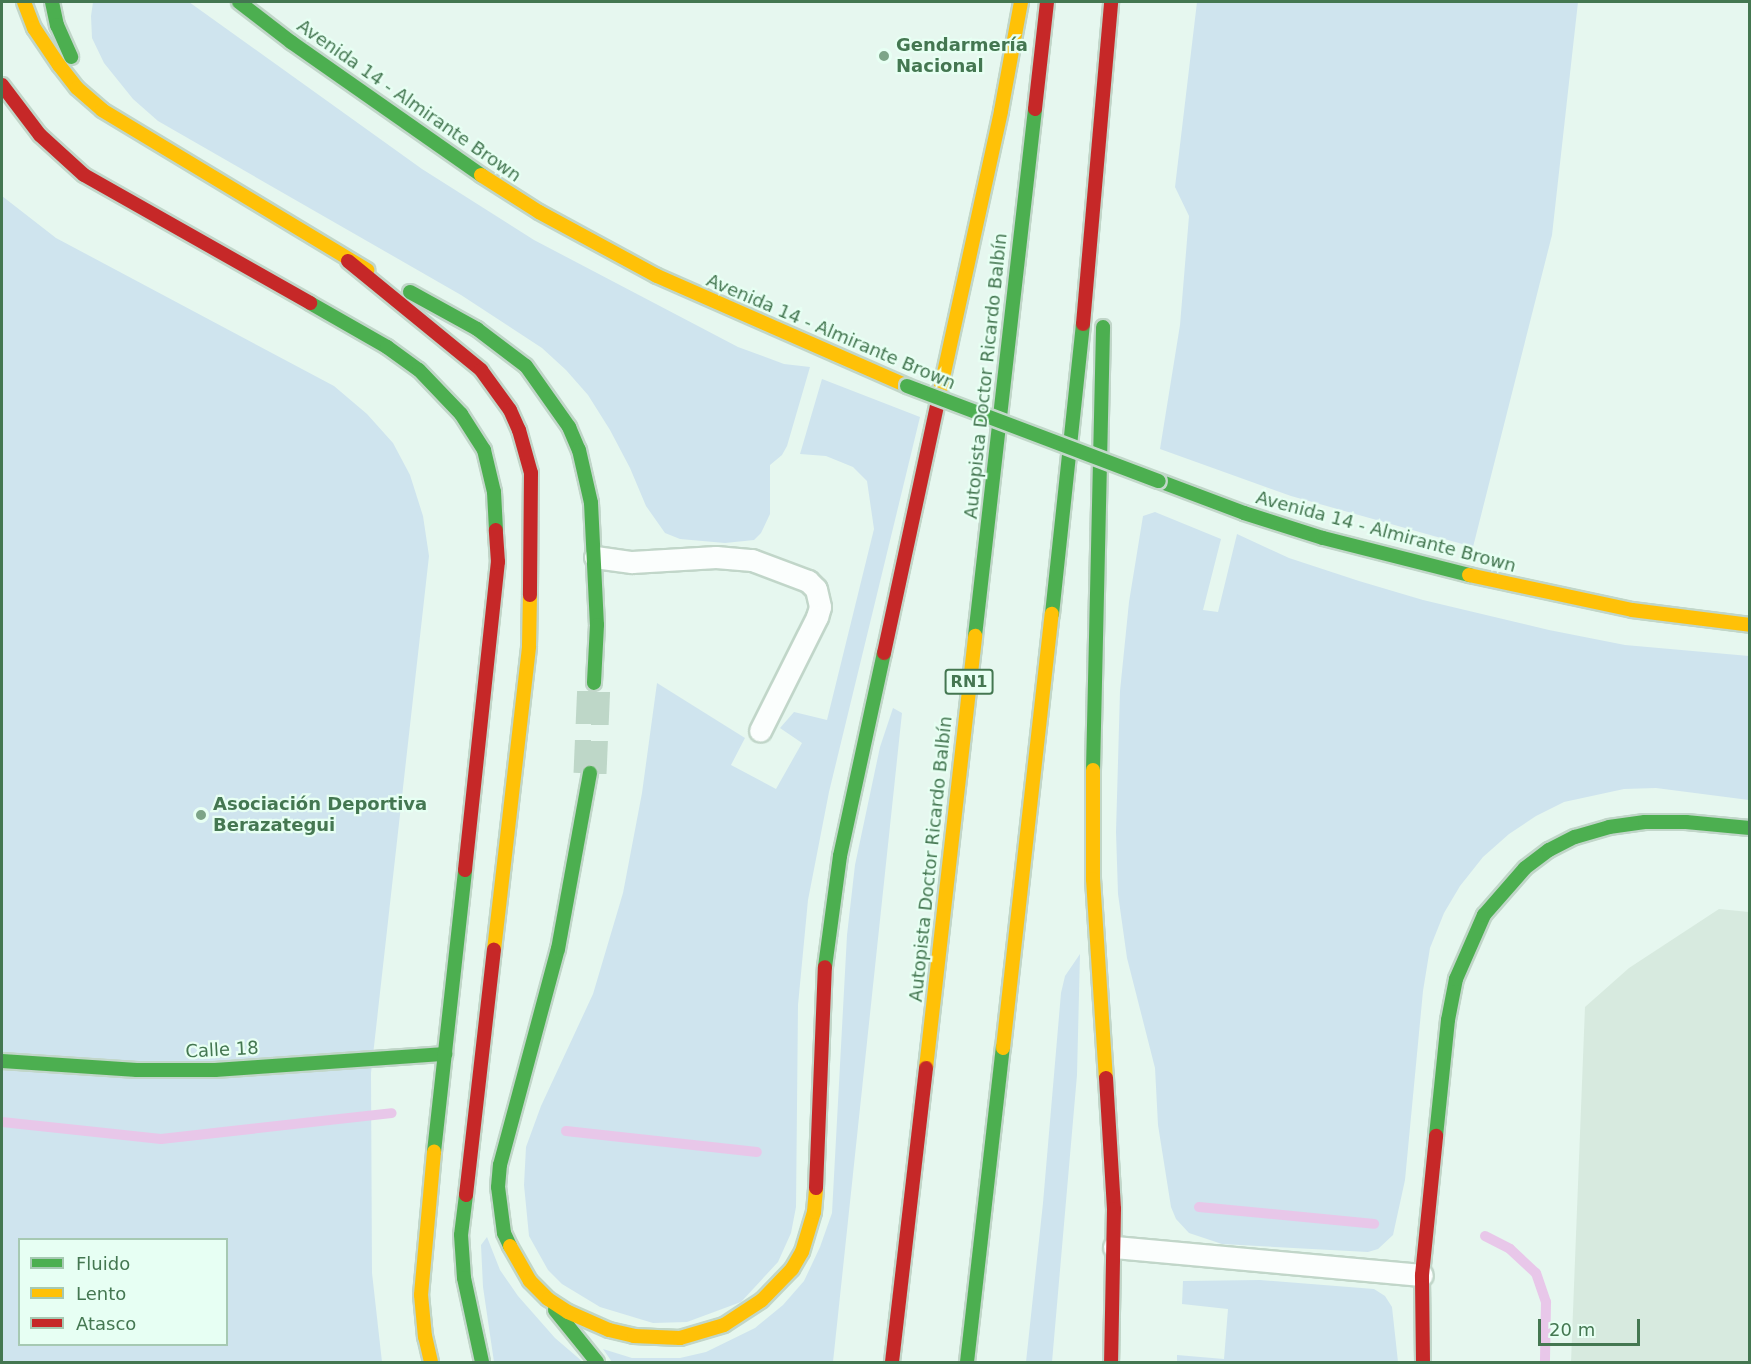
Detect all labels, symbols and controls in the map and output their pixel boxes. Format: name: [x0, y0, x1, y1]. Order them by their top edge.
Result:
street label: Avenida 14 - Almirante Brown: [293, 15, 525, 187]
place label: Gendarmería Nacional: [896, 35, 1028, 78]
marker: Gendarmería Nacional: [877, 49, 891, 63]
street label: Autopista Doctor Ricardo Balbín: [960, 232, 1012, 520]
street label: Avenida 14 - Almirante Brown: [703, 270, 959, 394]
street label: Avenida 14 - Almirante Brown: [1254, 487, 1518, 577]
road number: RN1: [944, 669, 994, 695]
street label: Autopista Doctor Ricardo Balbín: [905, 715, 957, 1003]
place label: Asociación Deportiva Berazategui: [213, 794, 427, 836]
marker: Asociación Deportiva Berazategui: [194, 808, 208, 822]
street label: Calle 18: [185, 1037, 259, 1063]
legend: [18, 1238, 228, 1346]
text: Fluido: [76, 1253, 130, 1274]
text: Lento: [76, 1283, 126, 1304]
scale bar: [1541, 1307, 1643, 1345]
text: Atasco: [76, 1313, 136, 1334]
text: 20 m: [1549, 1319, 1595, 1340]

